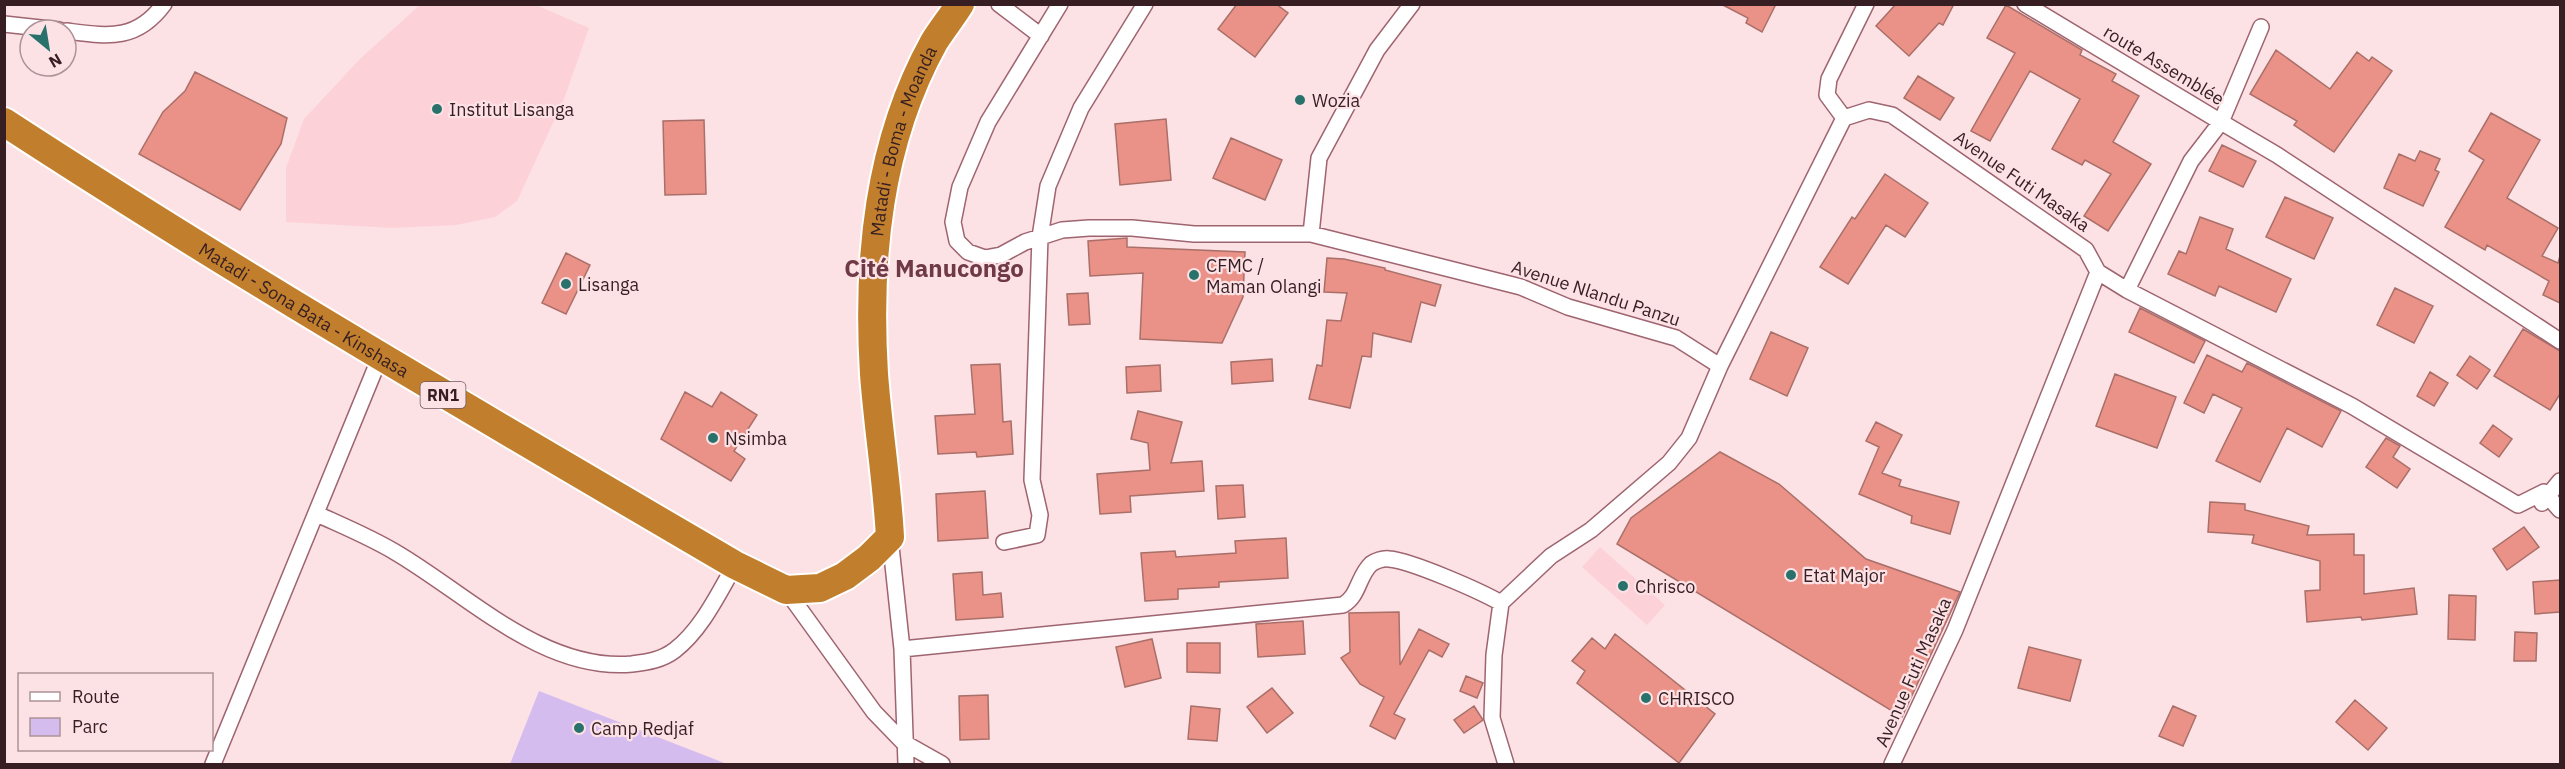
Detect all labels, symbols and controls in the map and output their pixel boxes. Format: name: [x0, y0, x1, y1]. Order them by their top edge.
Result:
north arrow: [18, 18, 78, 78]
street label: route Assemblée: [2099, 20, 2229, 110]
street label: Matadi - Boma - Moanda: [865, 41, 942, 238]
text: N: [45, 49, 66, 73]
place label: Wozia: [1312, 89, 1361, 112]
marker: Wozia: [1293, 93, 1307, 107]
place label: Institut Lisanga: [449, 98, 575, 121]
marker: Institut Lisanga: [430, 102, 444, 116]
street label: Avenue Futi Masaka: [1950, 125, 2095, 237]
street label: Matadi - Sona Bata - Kinshasa: [195, 237, 414, 382]
district label: Cité Manucongo: [844, 252, 1024, 284]
place label: CFMC / Maman Olangi: [1206, 254, 1322, 298]
street label: Avenue Nlandu Panzu: [1509, 255, 1683, 331]
marker: CFMC / Maman Olangi: [1187, 268, 1201, 282]
place label: Lisanga: [578, 273, 640, 296]
marker: Lisanga: [559, 277, 573, 291]
road number: RN1: [420, 382, 466, 408]
place label: Nsimba: [725, 427, 787, 450]
marker: Nsimba: [706, 431, 720, 445]
place label: Etat Major: [1803, 564, 1886, 587]
marker: Etat Major: [1784, 568, 1798, 582]
place label: Chrisco: [1635, 575, 1695, 598]
marker: Chrisco: [1616, 579, 1630, 593]
street label: Avenue Futi Masaka: [1870, 593, 1956, 750]
legend: [18, 673, 213, 751]
text: Route: [72, 685, 120, 708]
place label: CHRISCO: [1658, 687, 1735, 710]
marker: CHRISCO: [1639, 691, 1653, 705]
text: Parc: [72, 715, 108, 738]
place label: Camp Redjaf: [591, 717, 694, 740]
marker: Camp Redjaf: [572, 721, 586, 735]

